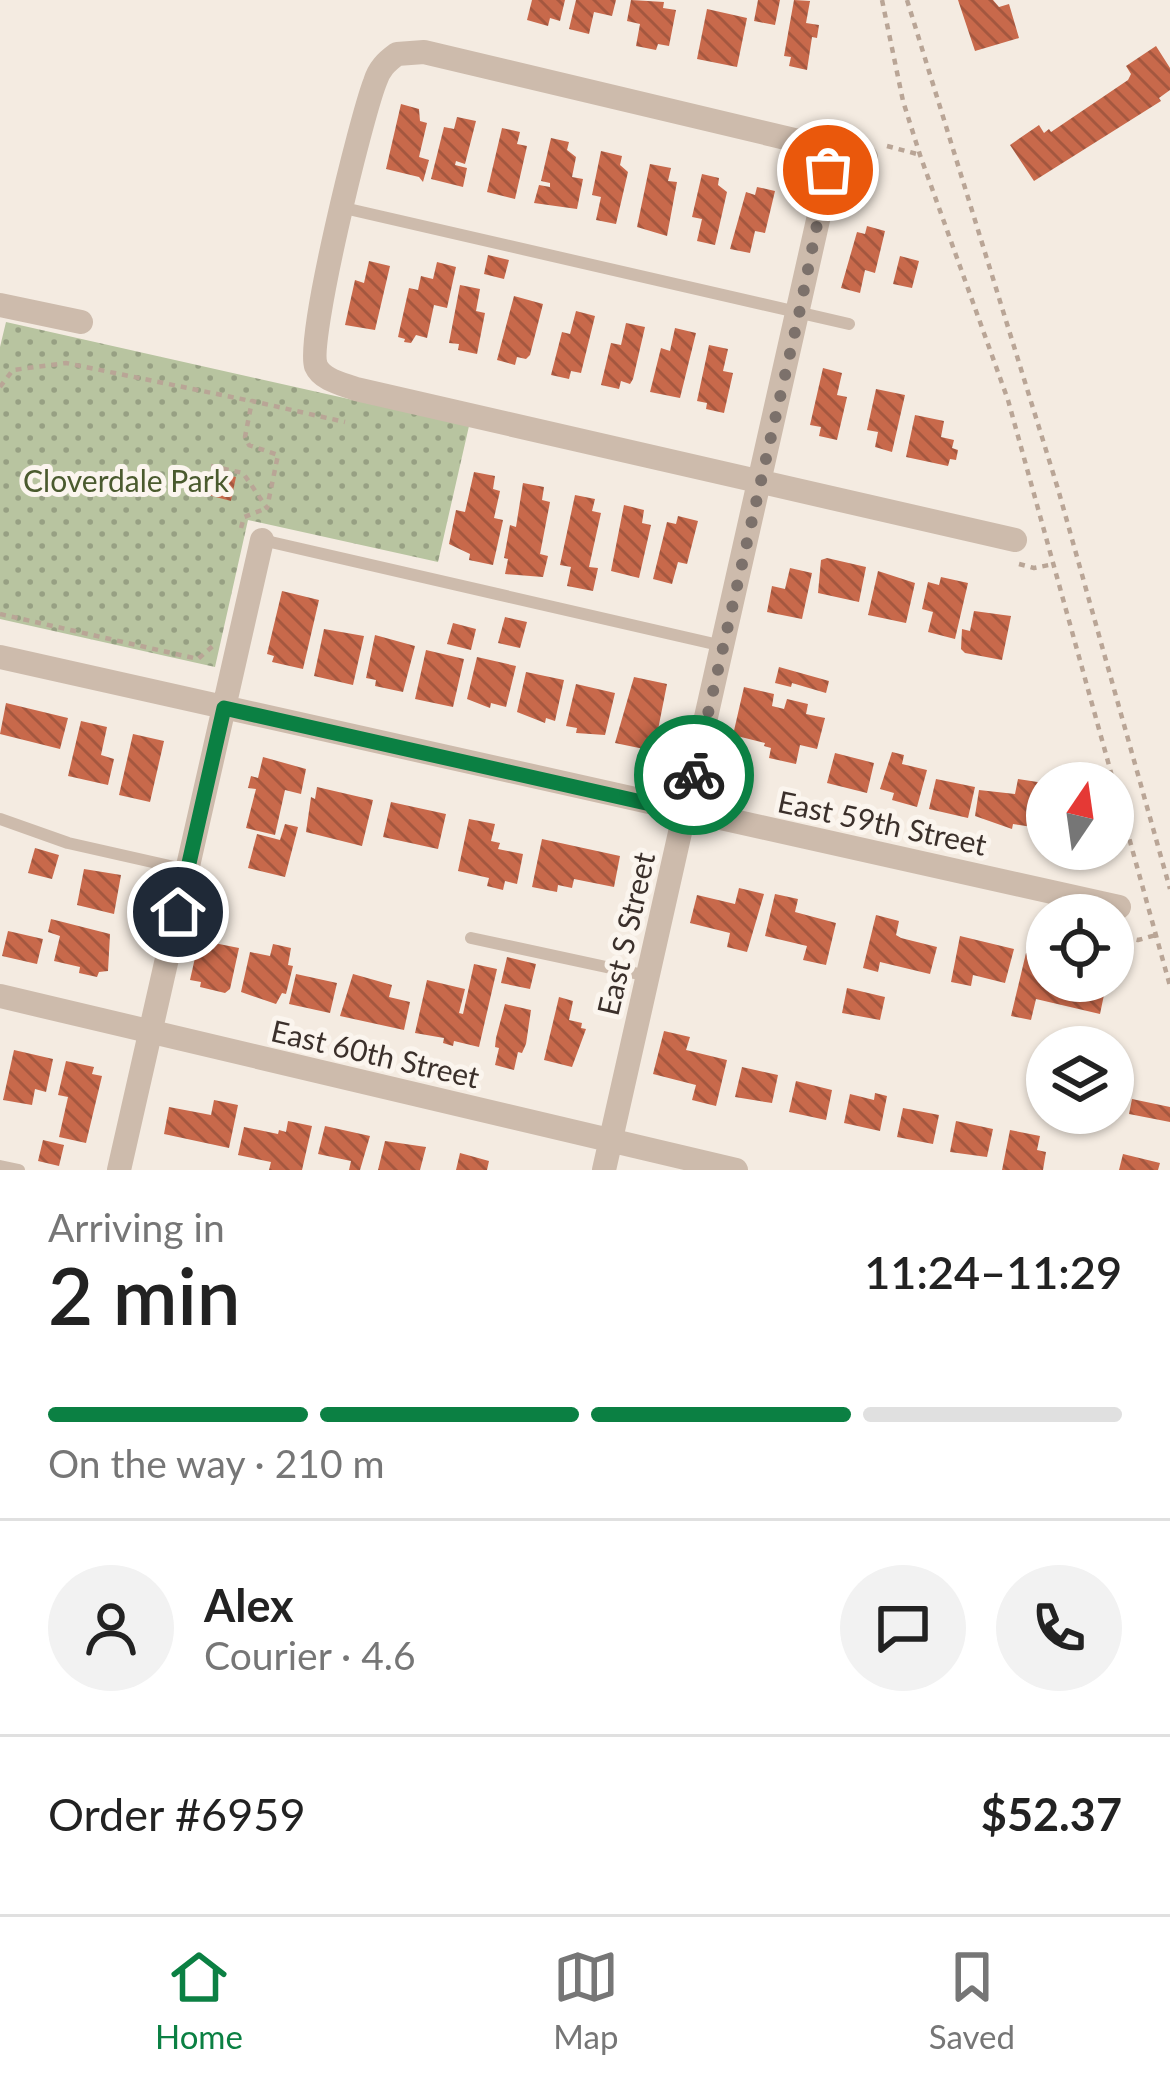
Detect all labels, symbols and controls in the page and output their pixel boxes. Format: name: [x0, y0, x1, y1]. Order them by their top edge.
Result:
pin: [777, 119, 879, 221]
icon: bag: [795, 137, 861, 203]
park label: Cloverdale Park: [23, 462, 230, 498]
courier: [634, 715, 754, 835]
icon: bike: [661, 742, 727, 808]
north arrow: [1026, 762, 1134, 870]
map controls: [1026, 762, 1134, 1134]
street label: East 59th Street: [775, 782, 990, 862]
street label: East S Street: [589, 848, 661, 1019]
pin: [127, 861, 229, 963]
icon: home: [145, 879, 211, 945]
button: locate: [1026, 894, 1134, 1002]
street label: East 60th Street: [268, 1012, 483, 1095]
button: layers: [1026, 1026, 1134, 1134]
text: Arriving in: [48, 1204, 225, 1250]
text: 11:24–11:29: [864, 1245, 1122, 1299]
text: 2 min: [48, 1248, 241, 1342]
text: On the way · 210 m: [48, 1440, 385, 1486]
button: person: [48, 1565, 174, 1691]
button: chat: [840, 1565, 966, 1691]
button: phone: [996, 1565, 1122, 1691]
text: Alex: [204, 1578, 294, 1632]
text: Courier · 4.6: [204, 1632, 416, 1678]
text: Order #6959: [48, 1787, 306, 1841]
text: $52.37: [981, 1787, 1122, 1841]
tab: Home: [155, 1944, 243, 2056]
tab: Map: [553, 1944, 619, 2056]
tab: Saved: [929, 1944, 1015, 2056]

